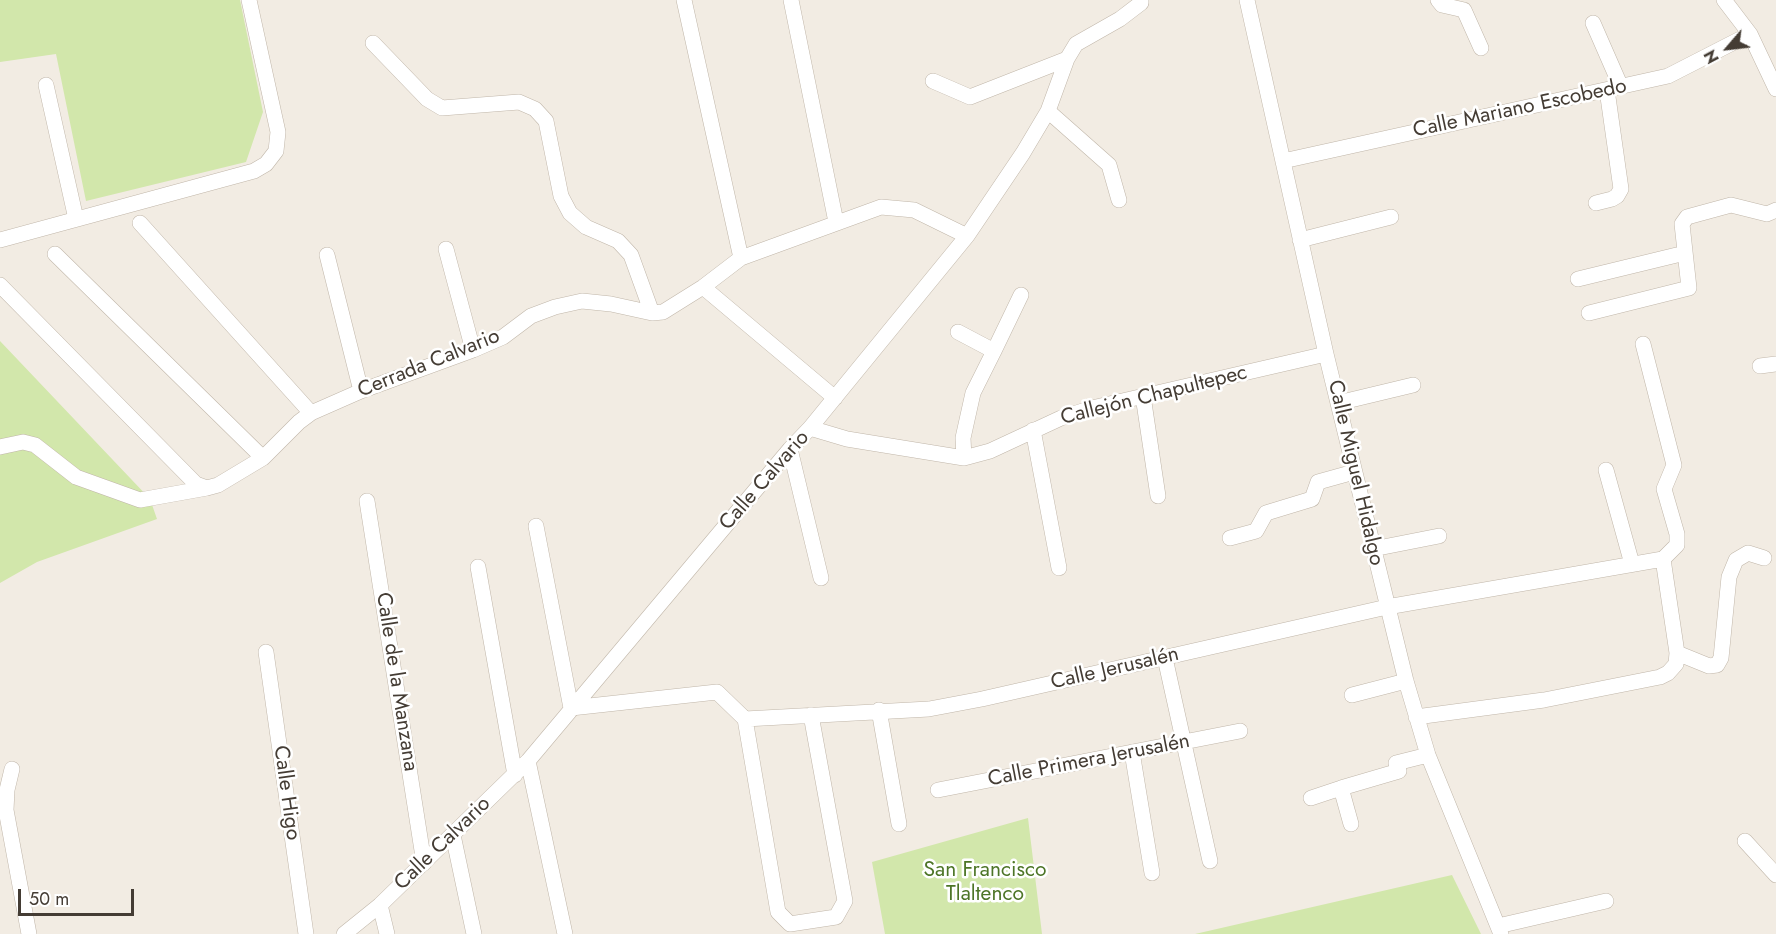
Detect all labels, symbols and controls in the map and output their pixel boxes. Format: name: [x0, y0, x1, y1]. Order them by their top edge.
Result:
north arrow: [1698, 18, 1758, 78]
text: N: [1699, 46, 1725, 68]
street label: Calle Mariano Escobedo: [1411, 74, 1629, 144]
street label: Cerrada Calvario: [354, 324, 504, 404]
street label: Callejón Chapultepec: [1058, 361, 1250, 431]
street label: Calle Miguel Hidalgo: [1321, 378, 1389, 568]
street label: Calle Calvario: [715, 426, 815, 536]
street label: Calle de la Manzana: [369, 591, 423, 773]
street label: Calle Jerusalén: [1049, 642, 1181, 696]
street label: Calle Primera Jerusalén: [986, 729, 1192, 793]
street label: Calle Higo: [267, 744, 305, 842]
street label: Calle Calvario: [390, 792, 496, 896]
park label: San Francisco Tlaltenco: [924, 858, 1046, 908]
scale bar: [21, 877, 136, 915]
text: 50 m: [29, 886, 69, 912]

